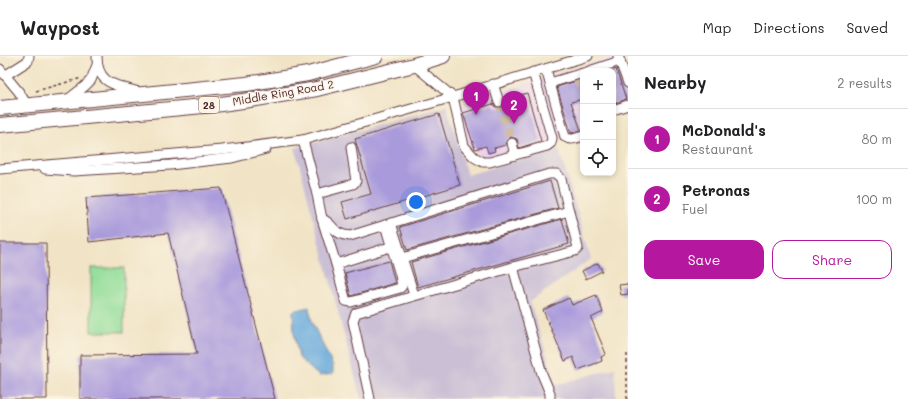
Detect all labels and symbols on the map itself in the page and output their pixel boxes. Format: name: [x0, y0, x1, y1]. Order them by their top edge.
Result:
street label: Middle Ring Road 2: [231, 76, 335, 109]
pin: 1: [463, 82, 489, 115]
pin: 2: [501, 91, 527, 124]
road number: 28: [199, 97, 219, 113]
your location: [406, 192, 426, 212]

